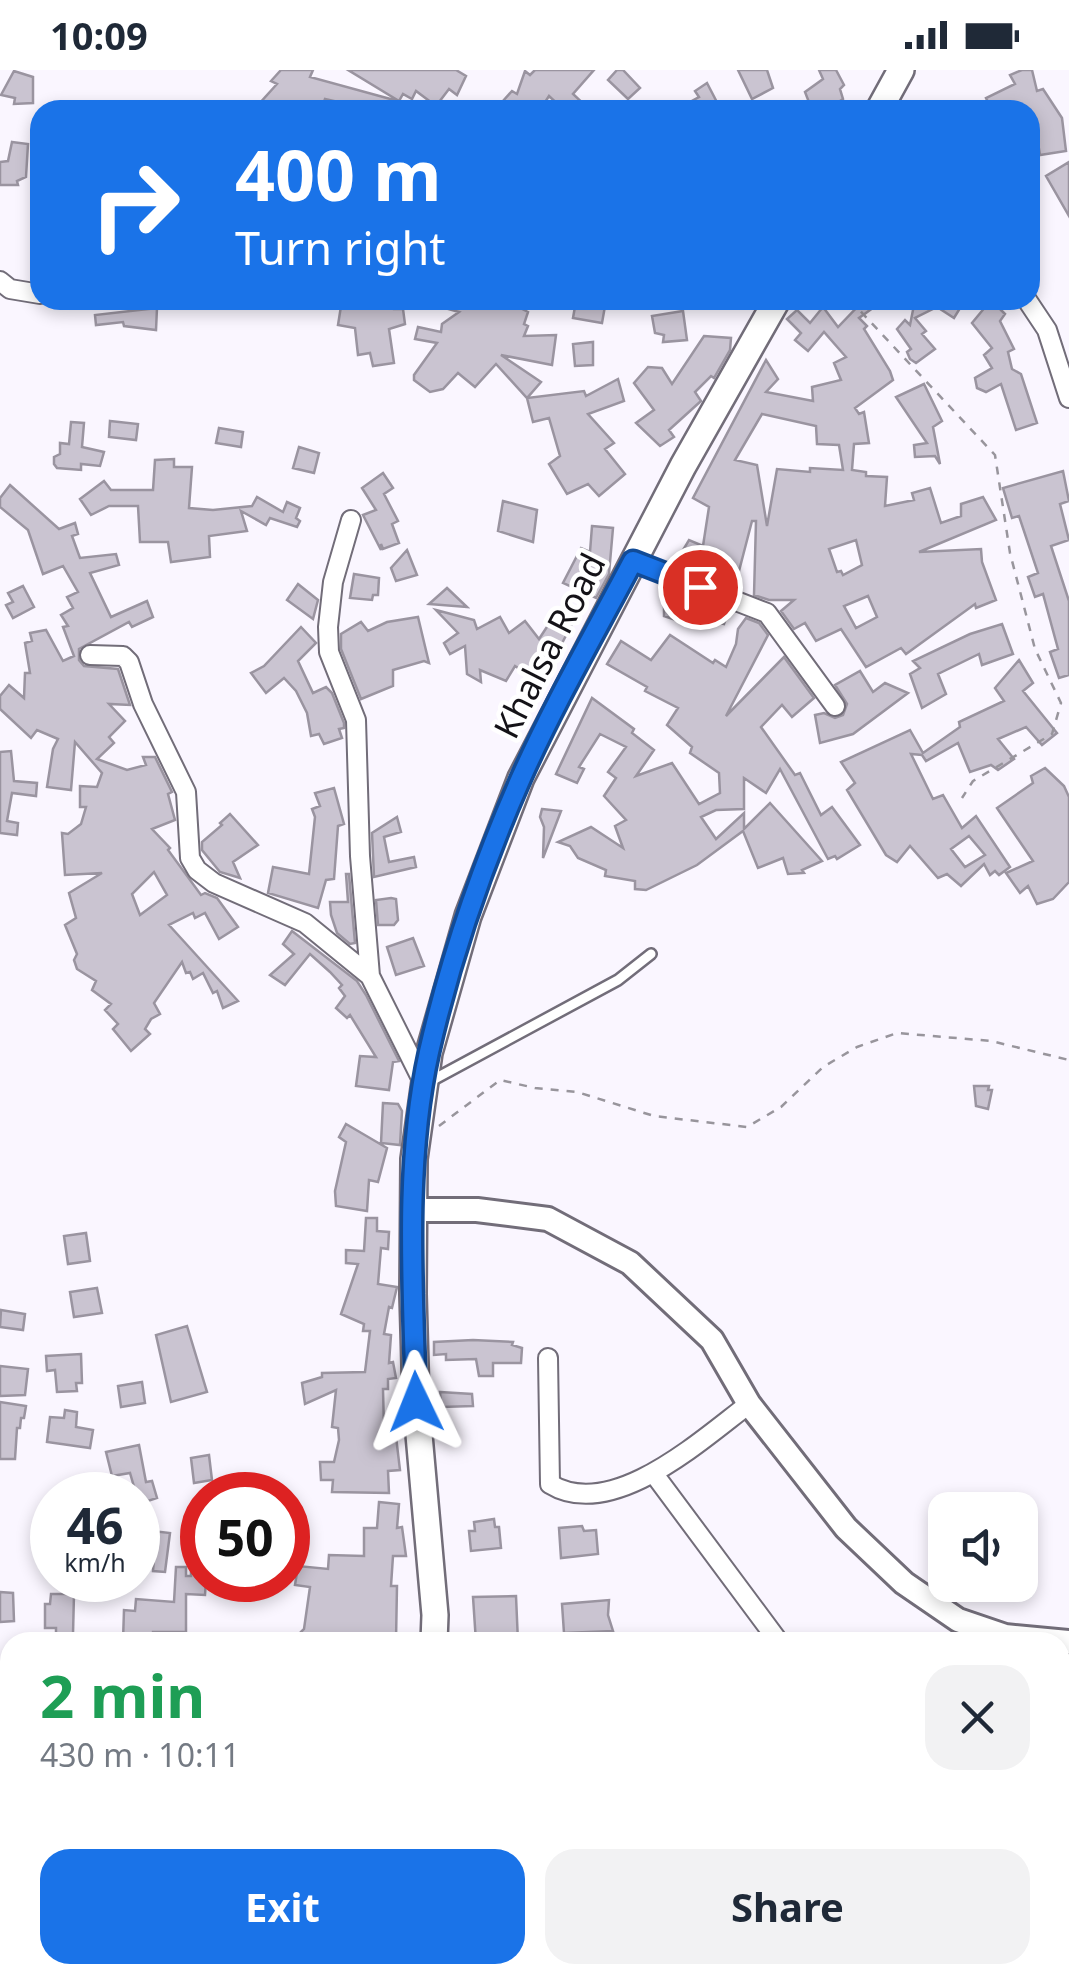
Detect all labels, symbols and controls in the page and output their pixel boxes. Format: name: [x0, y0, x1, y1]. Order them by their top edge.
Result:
text: 10:09: [50, 9, 148, 61]
text: 400 m: [235, 126, 442, 222]
icon: right: [70, 140, 200, 270]
text: Turn right: [235, 217, 446, 278]
street label: Khalsa Road: [482, 545, 615, 746]
pin: [658, 545, 743, 630]
icon: arrive: [673, 560, 728, 615]
position arrow: [364, 1350, 468, 1454]
speed limit sign: 50: [180, 1472, 310, 1602]
text: 46: [66, 1491, 124, 1559]
map controls: [928, 1492, 1038, 1602]
button: sound: [928, 1492, 1038, 1602]
text: km/h: [64, 1545, 126, 1579]
text: 2 min: [40, 1654, 205, 1736]
button: close: [925, 1665, 1030, 1770]
text: 430 m · 10:11: [40, 1733, 240, 1776]
button: Exit: [40, 1849, 525, 1964]
button: Share: [545, 1849, 1030, 1964]

